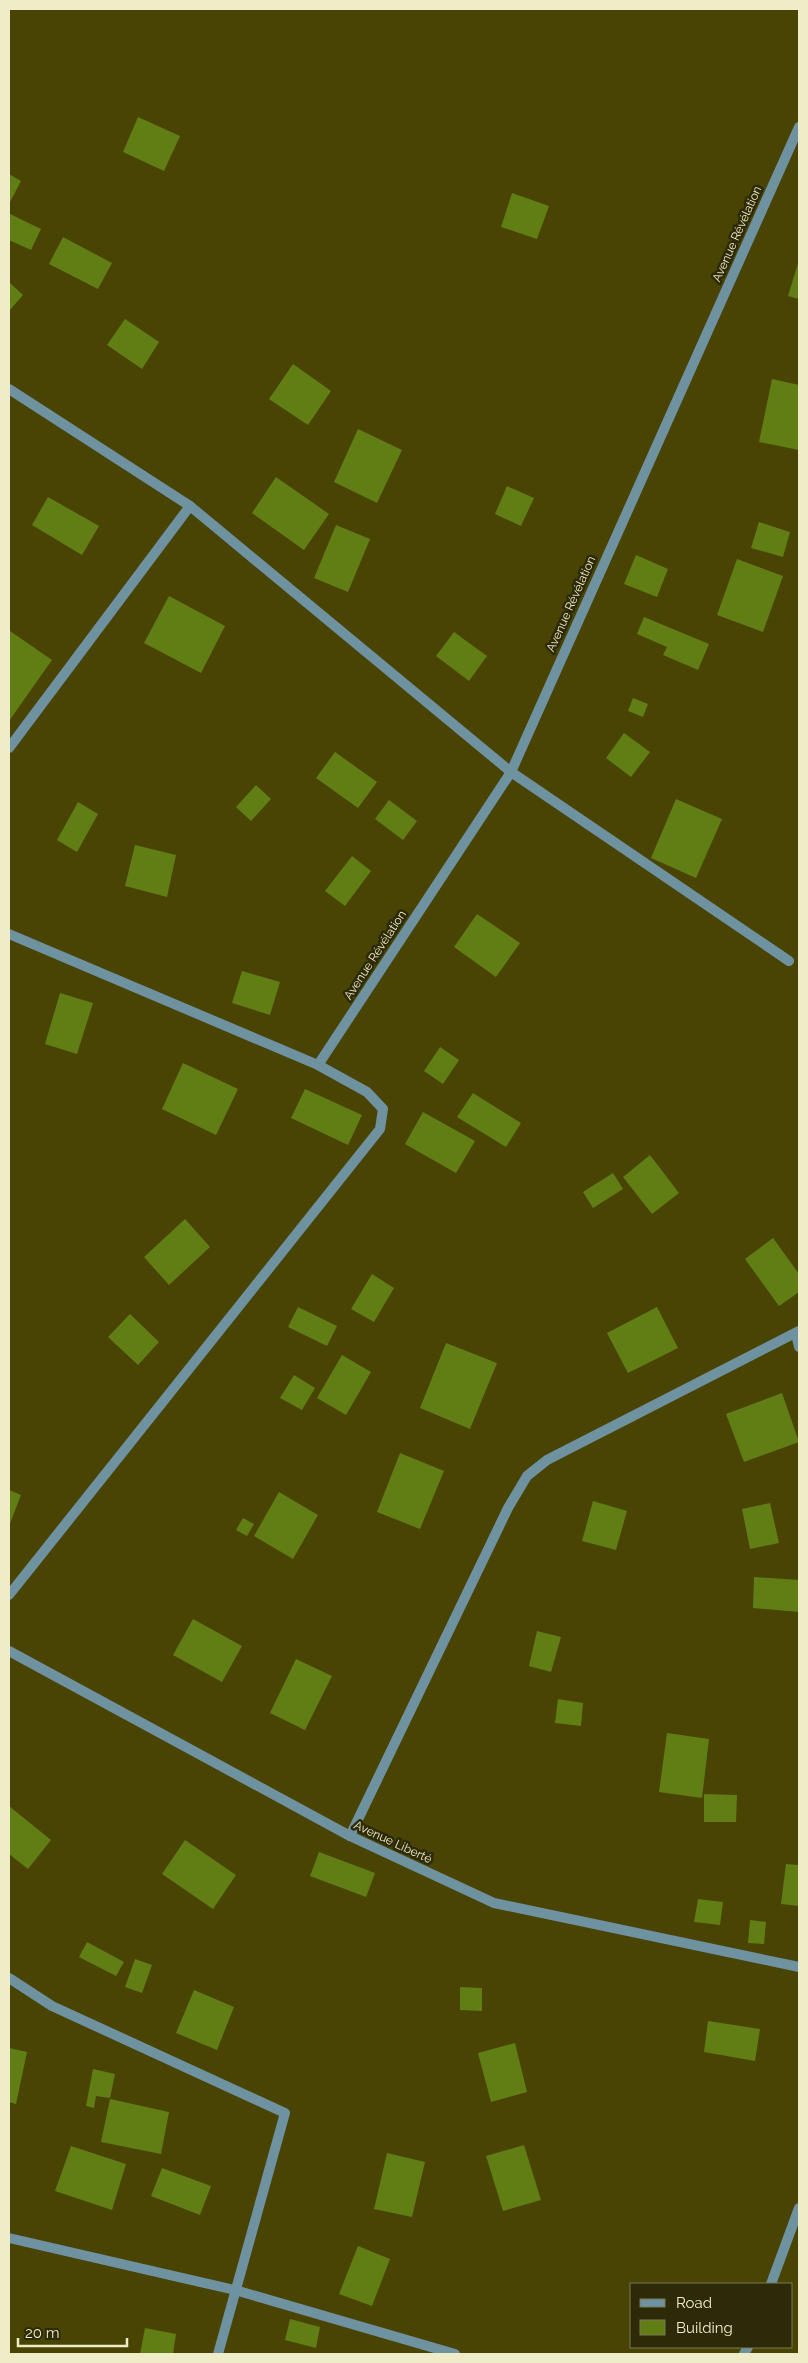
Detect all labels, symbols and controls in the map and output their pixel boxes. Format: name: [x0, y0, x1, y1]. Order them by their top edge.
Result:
street label: Avenue Révélation: [710, 184, 764, 284]
street label: Avenue Révélation: [544, 554, 598, 654]
street label: Avenue Révélation: [341, 908, 409, 1002]
street label: Avenue Liberté: [352, 1818, 434, 1866]
legend: [630, 2283, 793, 2348]
text: Road: [676, 2294, 712, 2312]
scale bar: [18, 2316, 126, 2348]
text: Building: [676, 2319, 733, 2337]
text: 20 m: [25, 2324, 60, 2342]

